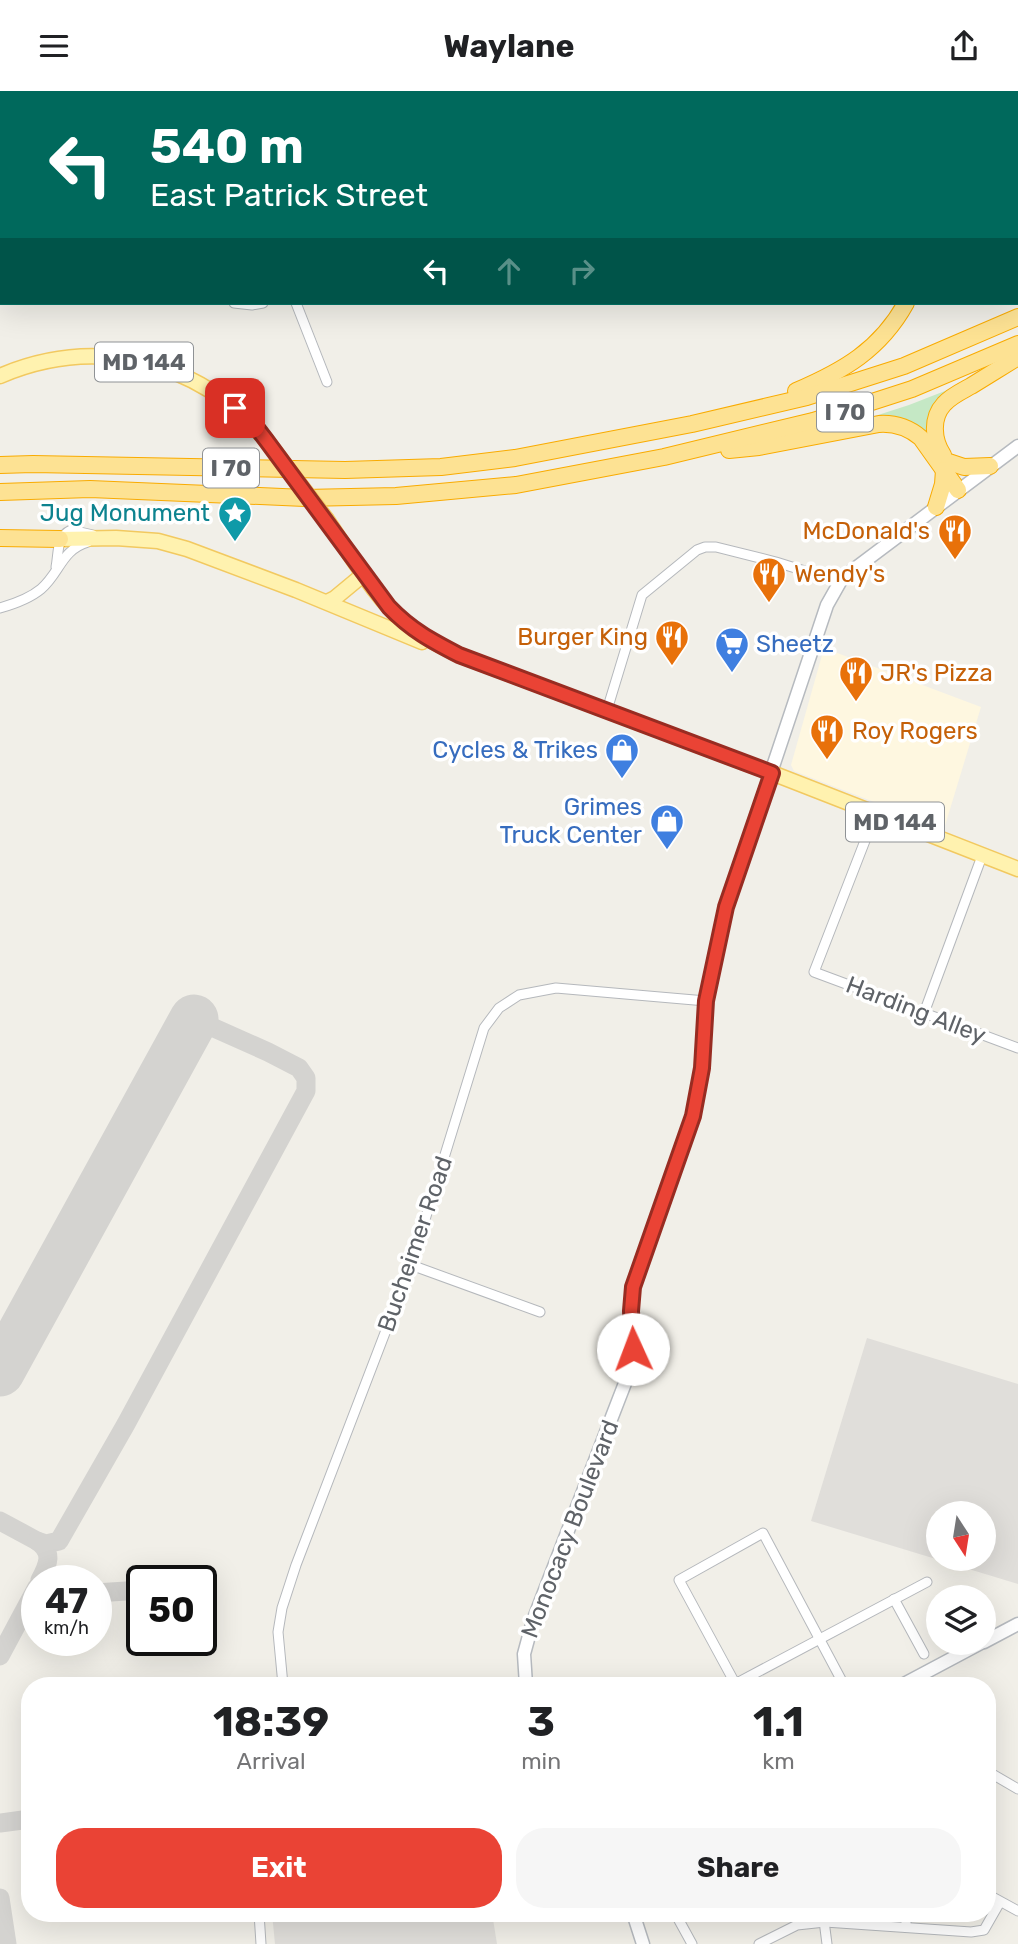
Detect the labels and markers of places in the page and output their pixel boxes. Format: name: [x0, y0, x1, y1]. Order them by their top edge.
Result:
pin: [205, 378, 265, 438]
place icon: Jug Monument: [216, 494, 254, 543]
place label: Jug Monument: [40, 499, 210, 527]
restaurant icon: McDonald's: [936, 512, 974, 561]
place label: McDonald's: [803, 517, 930, 545]
restaurant icon: Wendy's: [750, 555, 788, 604]
place label: Wendy's: [794, 560, 885, 588]
restaurant icon: Burger King: [653, 618, 691, 667]
place label: Burger King: [517, 623, 648, 651]
supermarket icon: Sheetz: [713, 625, 751, 674]
place label: Sheetz: [756, 630, 834, 658]
restaurant icon: JR's Pizza: [837, 654, 875, 703]
place label: JR's Pizza: [880, 659, 993, 687]
restaurant icon: Roy Rogers: [808, 712, 846, 761]
place label: Roy Rogers: [852, 717, 978, 745]
shop icon: Cycles & Trikes: [603, 731, 641, 780]
place label: Cycles & Trikes: [432, 736, 598, 764]
place label: Grimes Truck Center: [499, 793, 642, 849]
shop icon: Grimes Truck Center: [648, 802, 686, 851]

